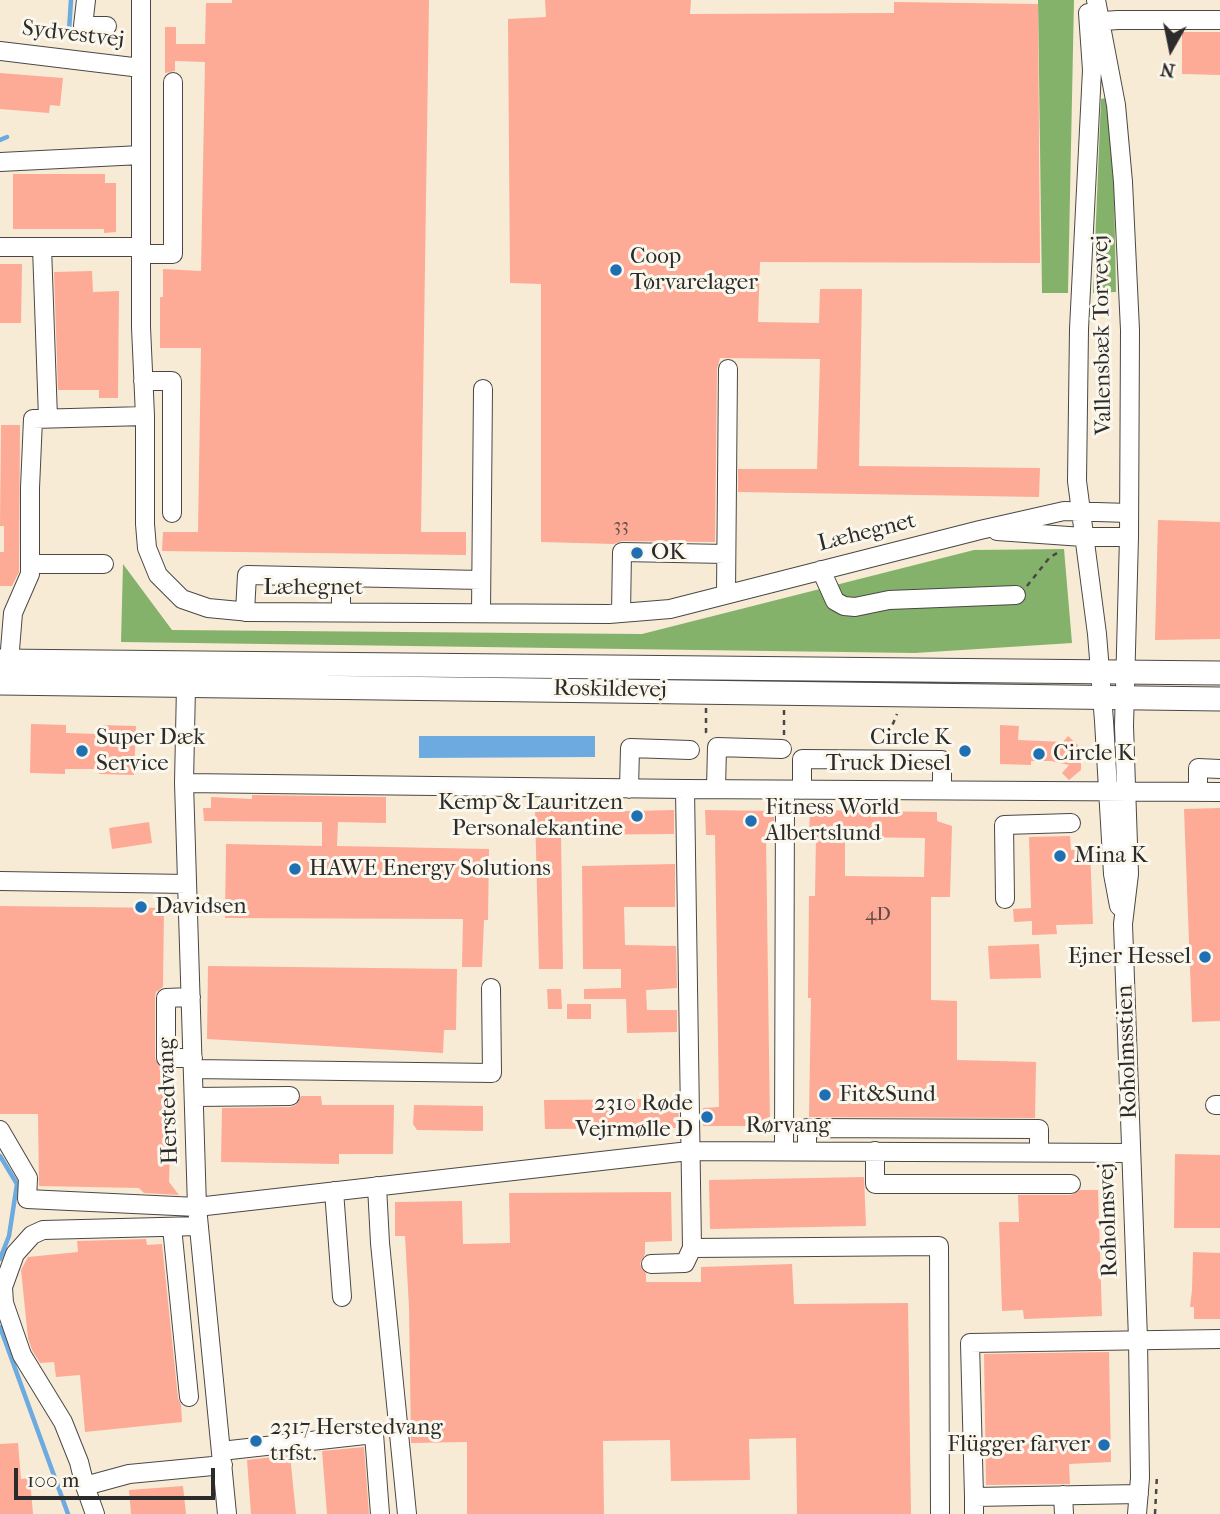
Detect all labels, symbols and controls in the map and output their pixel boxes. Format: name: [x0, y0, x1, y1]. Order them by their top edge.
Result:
north arrow: [1136, 14, 1206, 84]
street label: Sydvestvej: [20, 15, 126, 55]
text: N: [1159, 58, 1177, 82]
street label: Vallensbæk Torvevej: [1087, 235, 1119, 435]
place label: Coop Tørvarelager: [630, 243, 758, 297]
marker: Coop Tørvarelager: [608, 262, 624, 278]
street label: Læhegnet: [815, 508, 919, 558]
house number: 33: [613, 515, 629, 537]
place label: OK: [651, 539, 686, 567]
marker: OK: [629, 545, 645, 561]
street label: Læhegnet: [263, 574, 363, 602]
street label: Roskildevej: [553, 675, 667, 705]
place label: Super Dæk Service: [96, 724, 205, 778]
place label: Circle K Truck Diesel: [826, 724, 951, 778]
place label: Circle K: [1053, 740, 1134, 768]
marker: Super Dæk Service: [74, 743, 90, 759]
marker: Circle K Truck Diesel: [957, 743, 973, 759]
marker: Circle K: [1031, 746, 1047, 762]
place label: Kemp & Lauritzen Personalekantine: [438, 789, 623, 843]
place label: Fitness World Albertslund: [765, 794, 900, 848]
marker: Kemp & Lauritzen Personalekantine: [629, 808, 645, 824]
marker: Fitness World Albertslund: [743, 813, 759, 829]
place label: Mina K: [1074, 842, 1147, 870]
marker: Mina K: [1052, 848, 1068, 864]
place label: HAWE Energy Solutions: [309, 855, 551, 883]
marker: HAWE Energy Solutions: [287, 861, 303, 877]
place label: Davidsen: [155, 893, 247, 921]
marker: Davidsen: [133, 899, 149, 915]
house number: 4D: [865, 904, 891, 926]
place label: Ejner Hessel: [1068, 943, 1191, 971]
marker: Ejner Hessel: [1197, 949, 1213, 965]
street label: Roholmsstien: [1112, 984, 1144, 1120]
street label: Herstedvang: [153, 1037, 185, 1165]
place label: Fit&Sund: [839, 1081, 936, 1109]
marker: Fit&Sund: [817, 1087, 833, 1103]
place label: 2310 Røde Vejrmølle D: [575, 1090, 693, 1144]
marker: 2310 Røde Vejrmølle D: [699, 1109, 715, 1125]
street label: Rørvang: [745, 1112, 831, 1140]
street label: Roholmsvej: [1093, 1162, 1125, 1278]
place label: 2317 Herstedvang trfst.: [270, 1414, 443, 1468]
place label: Flügger farver: [947, 1431, 1090, 1459]
marker: 2317 Herstedvang trfst.: [248, 1433, 264, 1449]
marker: Flügger farver: [1096, 1437, 1112, 1453]
scale bar: [18, 1454, 219, 1498]
text: 100 m: [27, 1468, 80, 1492]

